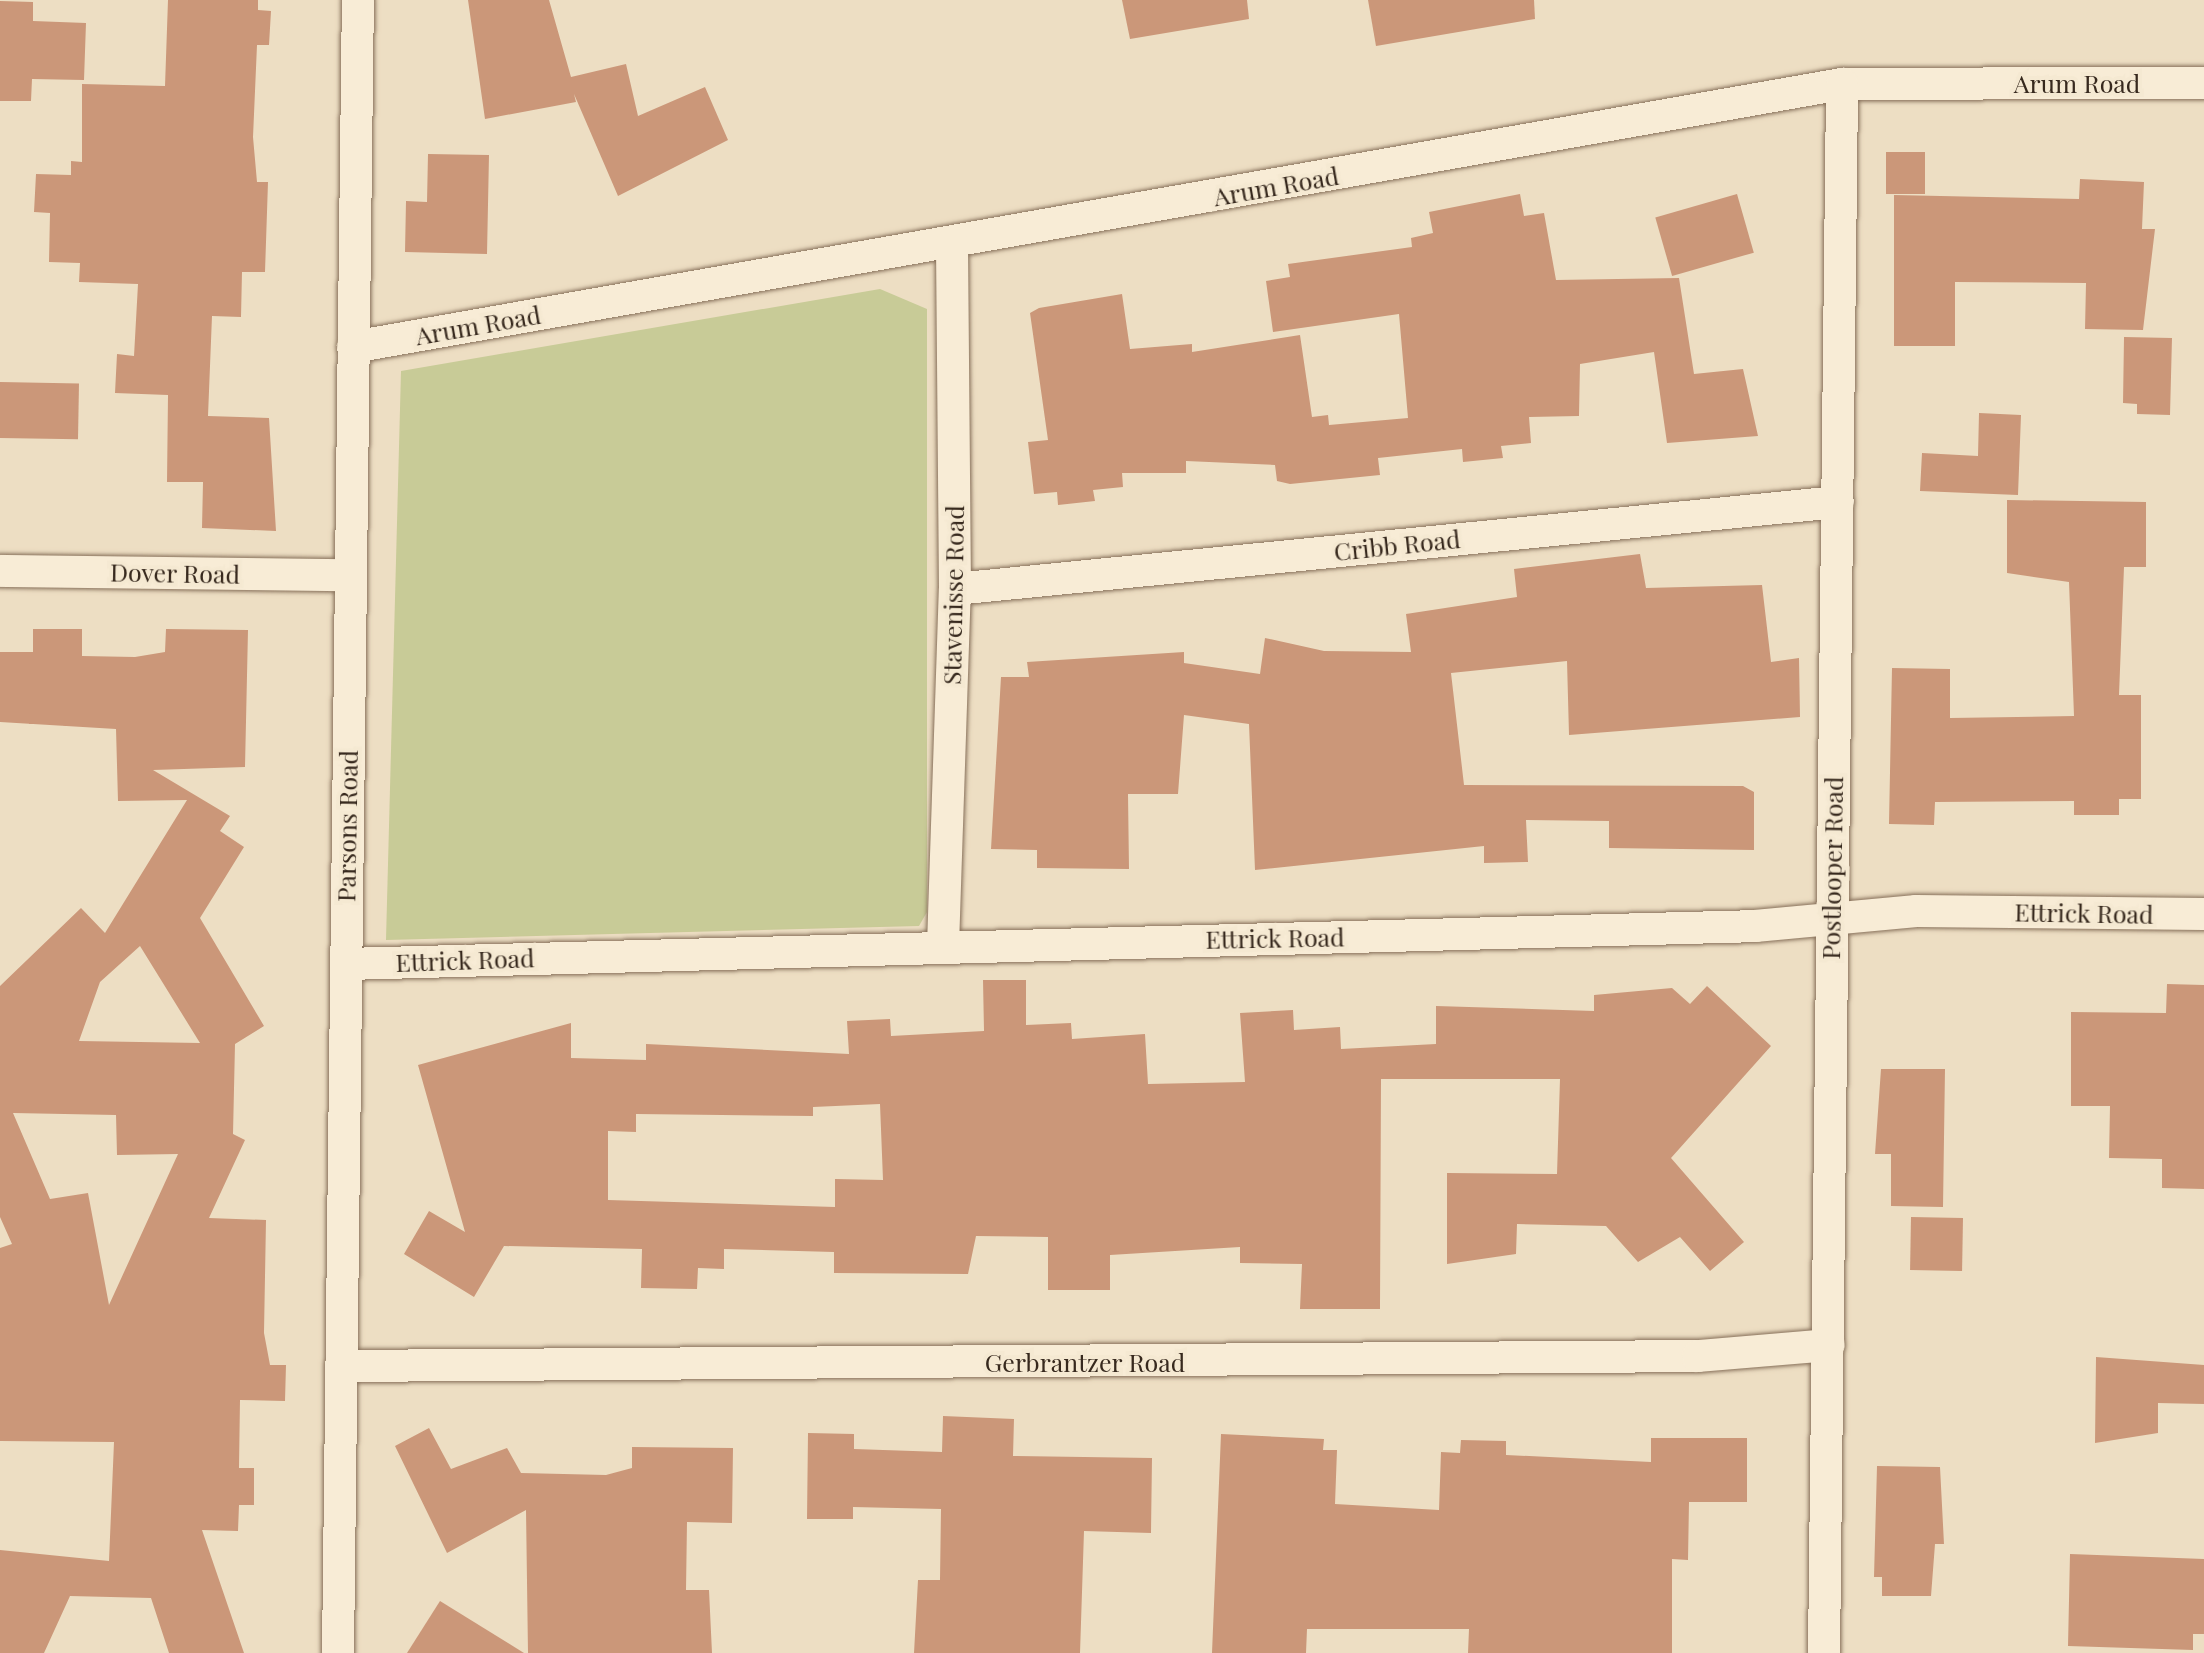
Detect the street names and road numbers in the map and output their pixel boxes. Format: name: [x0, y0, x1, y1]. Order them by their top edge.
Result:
street label: Arum Road: [2014, 68, 2140, 98]
street label: Arum Road: [1211, 160, 1341, 212]
street label: Arum Road: [413, 299, 543, 351]
street label: Stavenisse Road: [936, 505, 970, 685]
street label: Cribb Road: [1332, 523, 1462, 567]
street label: Dover Road: [110, 557, 240, 589]
street label: Parsons Road: [331, 750, 363, 902]
street label: Postlooper Road: [1815, 776, 1849, 960]
street label: Ettrick Road: [2014, 897, 2154, 929]
street label: Ettrick Road: [1205, 922, 1345, 954]
street label: Ettrick Road: [395, 943, 535, 977]
street label: Gerbrantzer Road: [984, 1347, 1186, 1377]

